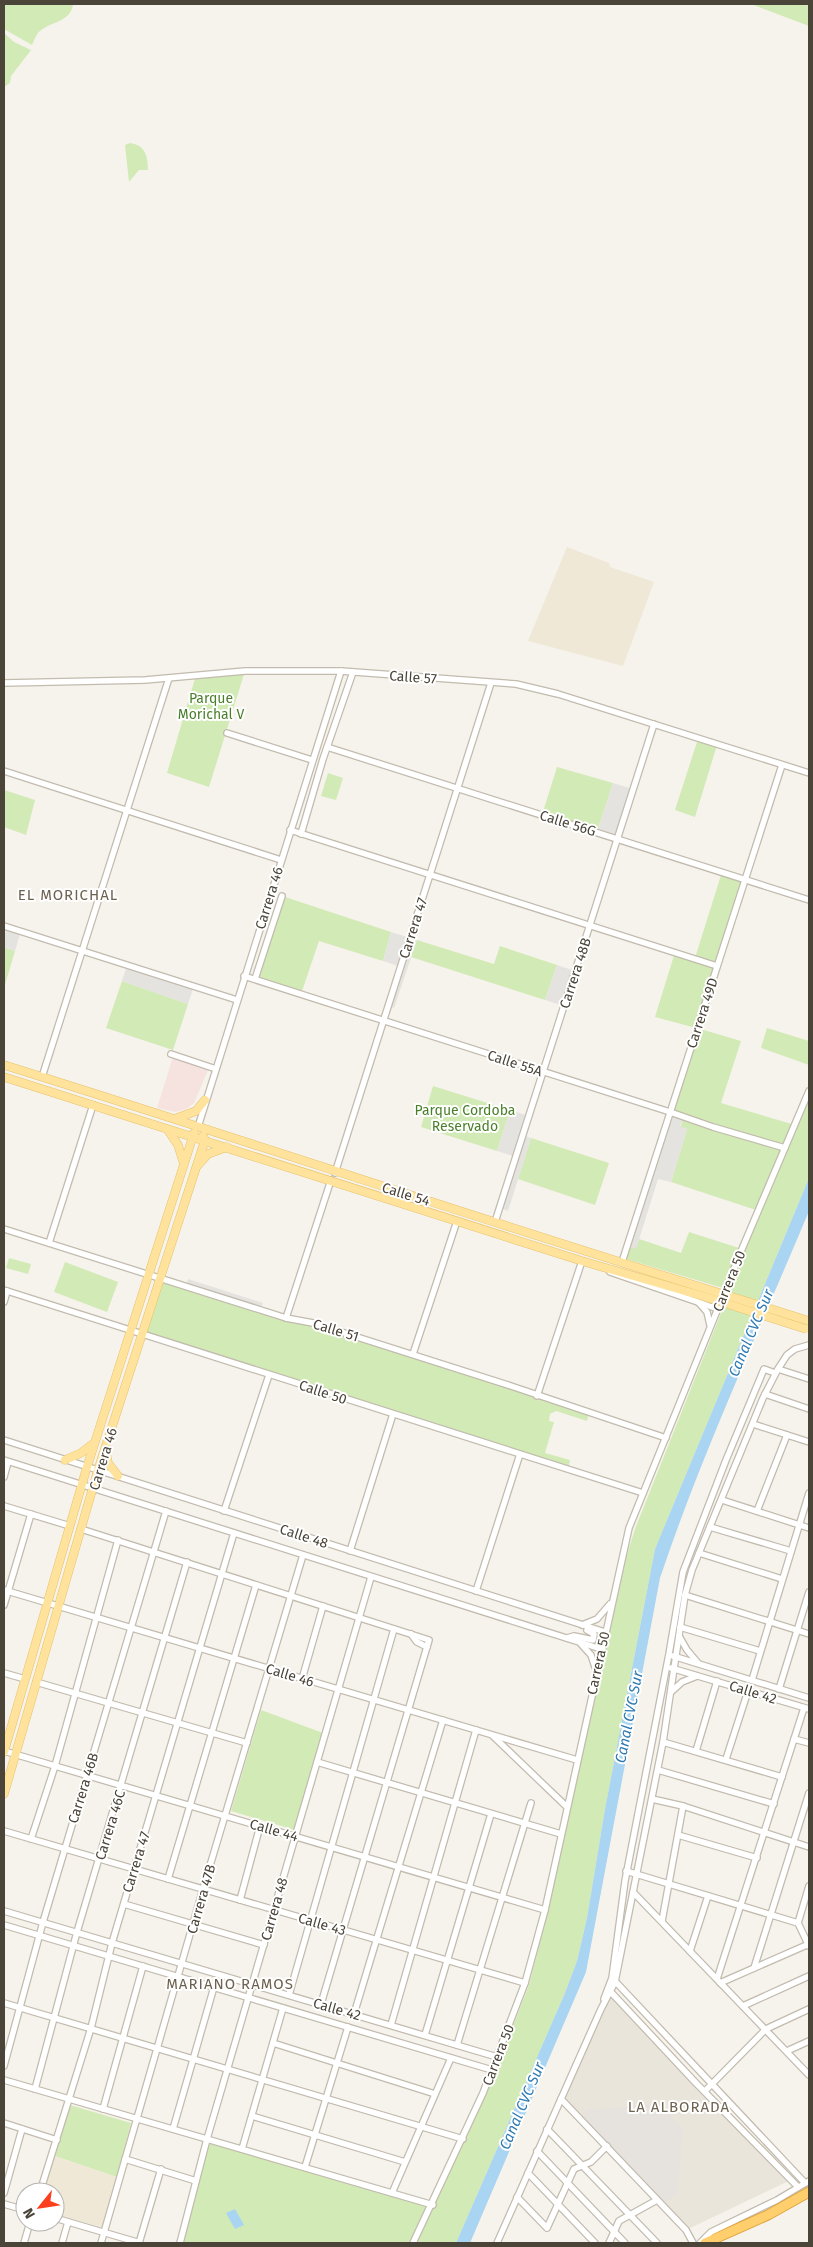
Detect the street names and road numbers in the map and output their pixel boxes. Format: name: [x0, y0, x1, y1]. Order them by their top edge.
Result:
street label: Calle 57: [389, 667, 437, 688]
street label: Calle 56G: [538, 807, 598, 840]
street label: Carrera 46: [252, 865, 287, 931]
street label: Carrera 47: [396, 896, 431, 961]
street label: Carrera 48B: [556, 936, 595, 1011]
street label: Carrera 49D: [683, 976, 722, 1051]
street label: Calle 55A: [485, 1047, 544, 1080]
street label: Calle 54: [380, 1179, 432, 1210]
street label: Carrera 50: [710, 1248, 749, 1314]
street label: Calle 51: [311, 1315, 361, 1345]
street label: Calle 50: [297, 1377, 349, 1408]
street label: Carrera 46: [86, 1426, 121, 1492]
street label: Calle 48: [278, 1521, 330, 1552]
street label: Carrera 50: [583, 1630, 614, 1696]
street label: Calle 46: [264, 1660, 316, 1691]
street label: Calle 42: [727, 1677, 779, 1708]
street label: Carrera 46B: [65, 1751, 102, 1826]
street label: Carrera 46C: [92, 1788, 129, 1862]
street label: Calle 44: [248, 1815, 301, 1846]
street label: Carrera 47: [119, 1830, 154, 1895]
street label: Carrera 47B: [183, 1862, 219, 1936]
street label: Carrera 48: [257, 1875, 292, 1943]
street label: Calle 43: [296, 1910, 348, 1939]
street label: Calle 42: [311, 1995, 363, 2024]
street label: Carrera 50: [479, 2022, 518, 2088]

